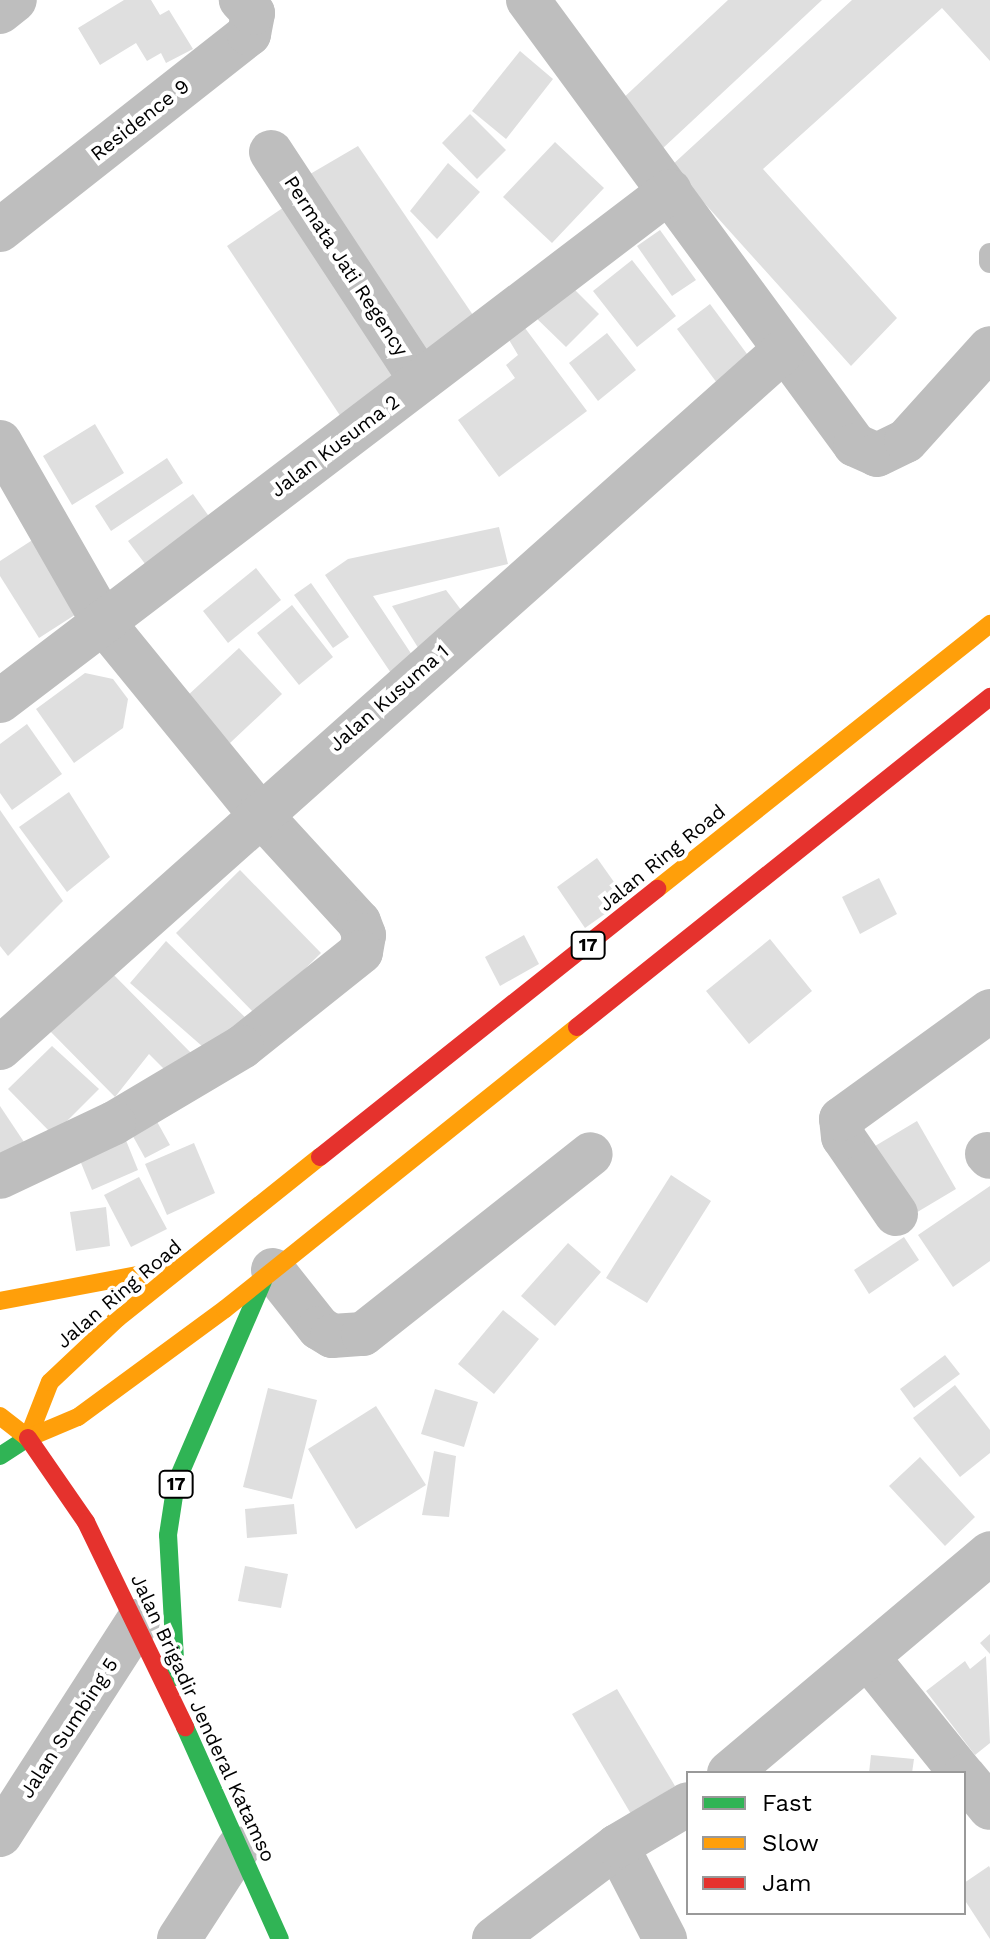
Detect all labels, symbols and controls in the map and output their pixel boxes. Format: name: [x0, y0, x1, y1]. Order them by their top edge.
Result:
street label: Residence 9: [86, 74, 194, 166]
street label: Permata Jati Regency: [279, 171, 413, 361]
street label: Jalan Kusuma 2: [266, 390, 404, 502]
street label: Jalan Kusuma 1: [324, 639, 454, 757]
street label: Jalan Ring Road: [594, 800, 730, 916]
road number: 17: [570, 931, 606, 959]
street label: Jalan Ring Road: [51, 1235, 187, 1353]
road number: 17: [158, 1470, 194, 1498]
street label: Jalan Brigadir Jenderal Katamso: [125, 1569, 281, 1867]
street label: Jalan Sumbing 5: [15, 1653, 123, 1803]
legend: [686, 1771, 966, 1915]
text: Fast: [762, 1789, 812, 1817]
text: Slow: [762, 1829, 819, 1857]
text: Jam: [762, 1869, 812, 1897]

